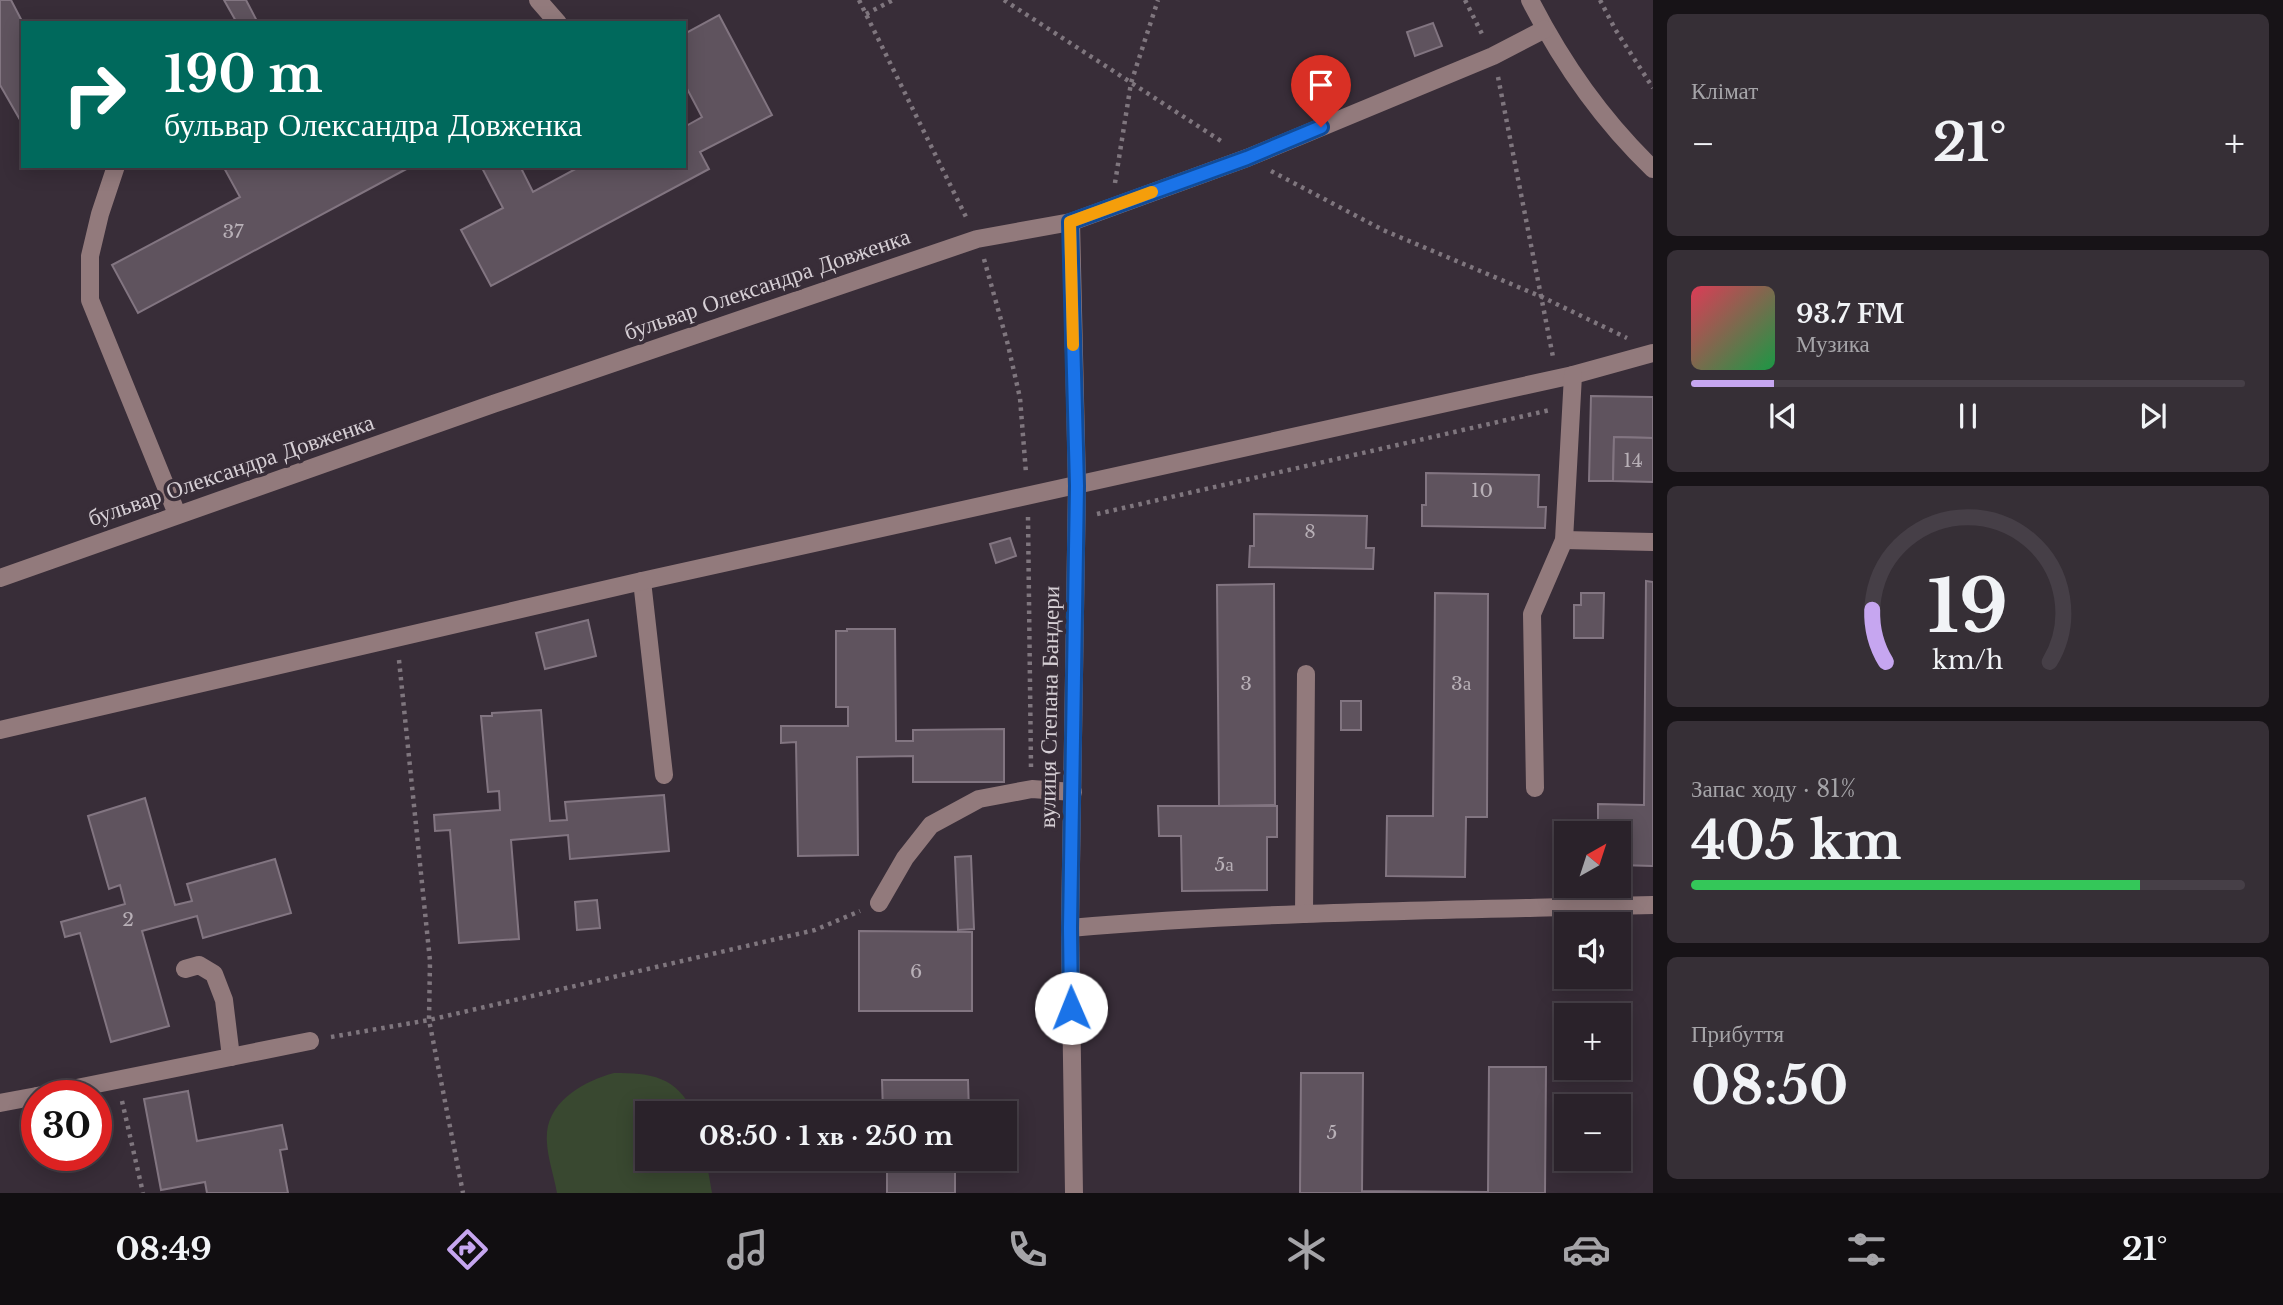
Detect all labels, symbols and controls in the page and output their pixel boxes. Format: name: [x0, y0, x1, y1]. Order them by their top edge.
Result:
text: 190 m: [164, 44, 323, 105]
icon: right: [49, 49, 140, 140]
pin: [1291, 55, 1351, 127]
icon: arrive: [1302, 66, 1340, 104]
text: Клімат: [1691, 77, 1758, 105]
text: бульвар Олександра Довженка: [164, 105, 582, 145]
text: 21°: [1933, 111, 2007, 175]
text: −: [1691, 120, 1715, 167]
text: +: [2224, 120, 2245, 167]
house number: 37: [222, 220, 244, 243]
street label: бульвар Олександра Довженка: [620, 222, 914, 346]
text: 93.7 FM: [1796, 298, 1905, 330]
text: Музика: [1796, 330, 1870, 358]
icon: previous: [1764, 397, 1802, 435]
icon: pause: [1949, 397, 1987, 435]
icon: next: [2134, 397, 2172, 435]
street label: бульвар Олександра Довженка: [84, 408, 378, 532]
house number: 14: [1623, 449, 1643, 472]
house number: 10: [1471, 479, 1493, 502]
house number: 8: [1304, 520, 1316, 543]
text: 19: [1928, 562, 2008, 653]
street label: вулиця Степана Бандери: [1033, 586, 1065, 828]
text: km/h: [1933, 645, 2003, 676]
house number: 3: [1240, 672, 1252, 695]
house number: 3а: [1451, 672, 1472, 695]
text: Запас ходу · 81%: [1691, 775, 1856, 803]
text: 405 km: [1691, 809, 1902, 873]
north arrow: [1554, 821, 1631, 898]
map controls: [1554, 821, 1631, 1171]
house number: 5а: [1214, 853, 1234, 876]
house number: 2: [122, 908, 134, 931]
button: sound: [1554, 912, 1631, 989]
house number: 6: [910, 960, 922, 983]
position arrow: [1034, 971, 1108, 1045]
button: +: [1554, 1003, 1631, 1080]
text: Прибуття: [1691, 1020, 1784, 1048]
text: 08:50: [1691, 1054, 1848, 1118]
speed limit sign: 30: [21, 1080, 112, 1171]
button: −: [1554, 1094, 1631, 1171]
text: 08:50 · 1 хв · 250 m: [699, 1120, 953, 1152]
house number: 5: [1327, 1121, 1337, 1144]
icon: directions: [443, 1225, 492, 1274]
icon: music: [723, 1225, 772, 1274]
icon: phone: [1003, 1225, 1052, 1274]
icon: climate: [1282, 1225, 1331, 1274]
icon: car: [1562, 1225, 1611, 1274]
icon: filters: [1842, 1225, 1891, 1274]
text: 08:49: [115, 1229, 212, 1269]
text: 21°: [2122, 1229, 2168, 1269]

